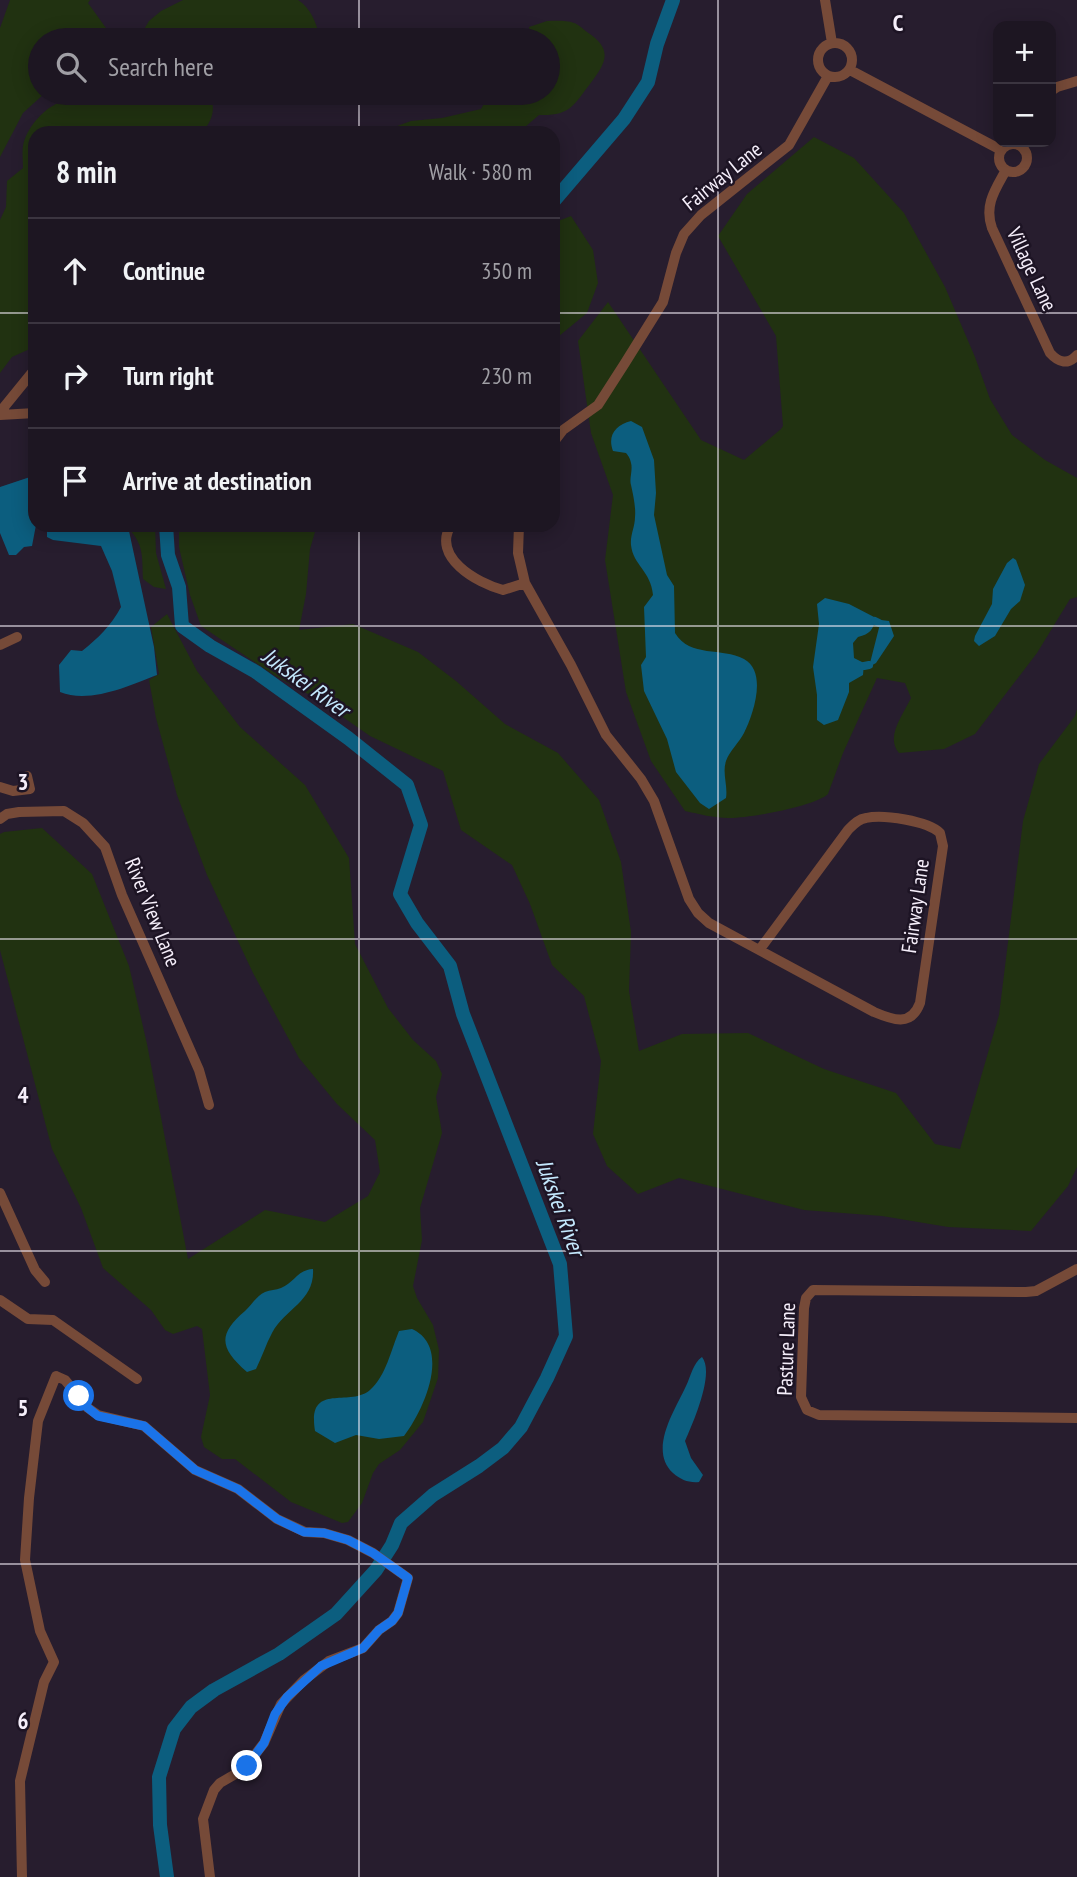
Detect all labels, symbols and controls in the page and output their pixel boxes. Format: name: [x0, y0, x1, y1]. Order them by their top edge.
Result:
text: C: [893, 8, 904, 37]
map controls: [993, 21, 1056, 147]
button: +: [993, 21, 1056, 84]
search box: [28, 28, 560, 105]
icon: search: [52, 48, 90, 86]
text: Search here: [108, 50, 214, 83]
button: −: [993, 84, 1056, 147]
street label: Fairway Lane: [677, 136, 767, 216]
text: 8 min: [56, 152, 117, 191]
text: Walk · 580 m: [429, 157, 532, 186]
street label: Village Lane: [1000, 222, 1063, 315]
icon: ahead: [56, 252, 94, 290]
text: Continue: [123, 254, 205, 287]
text: 350 m: [481, 256, 532, 285]
icon: right: [56, 357, 94, 395]
text: Turn right: [123, 359, 214, 392]
text: 230 m: [481, 361, 532, 390]
icon: arrive: [56, 462, 94, 500]
text: Arrive at destination: [123, 464, 312, 497]
water label: Jukskei River: [256, 640, 358, 726]
text: 3: [18, 767, 29, 796]
street label: River View Lane: [119, 854, 187, 970]
street label: Fairway Lane: [895, 857, 935, 955]
text: 4: [18, 1080, 29, 1109]
water label: Jukskei River: [530, 1154, 593, 1263]
street label: Pasture Lane: [771, 1302, 801, 1396]
route start: [63, 1380, 94, 1411]
text: 5: [18, 1393, 29, 1422]
text: 6: [18, 1706, 29, 1735]
route end: [231, 1750, 262, 1781]

